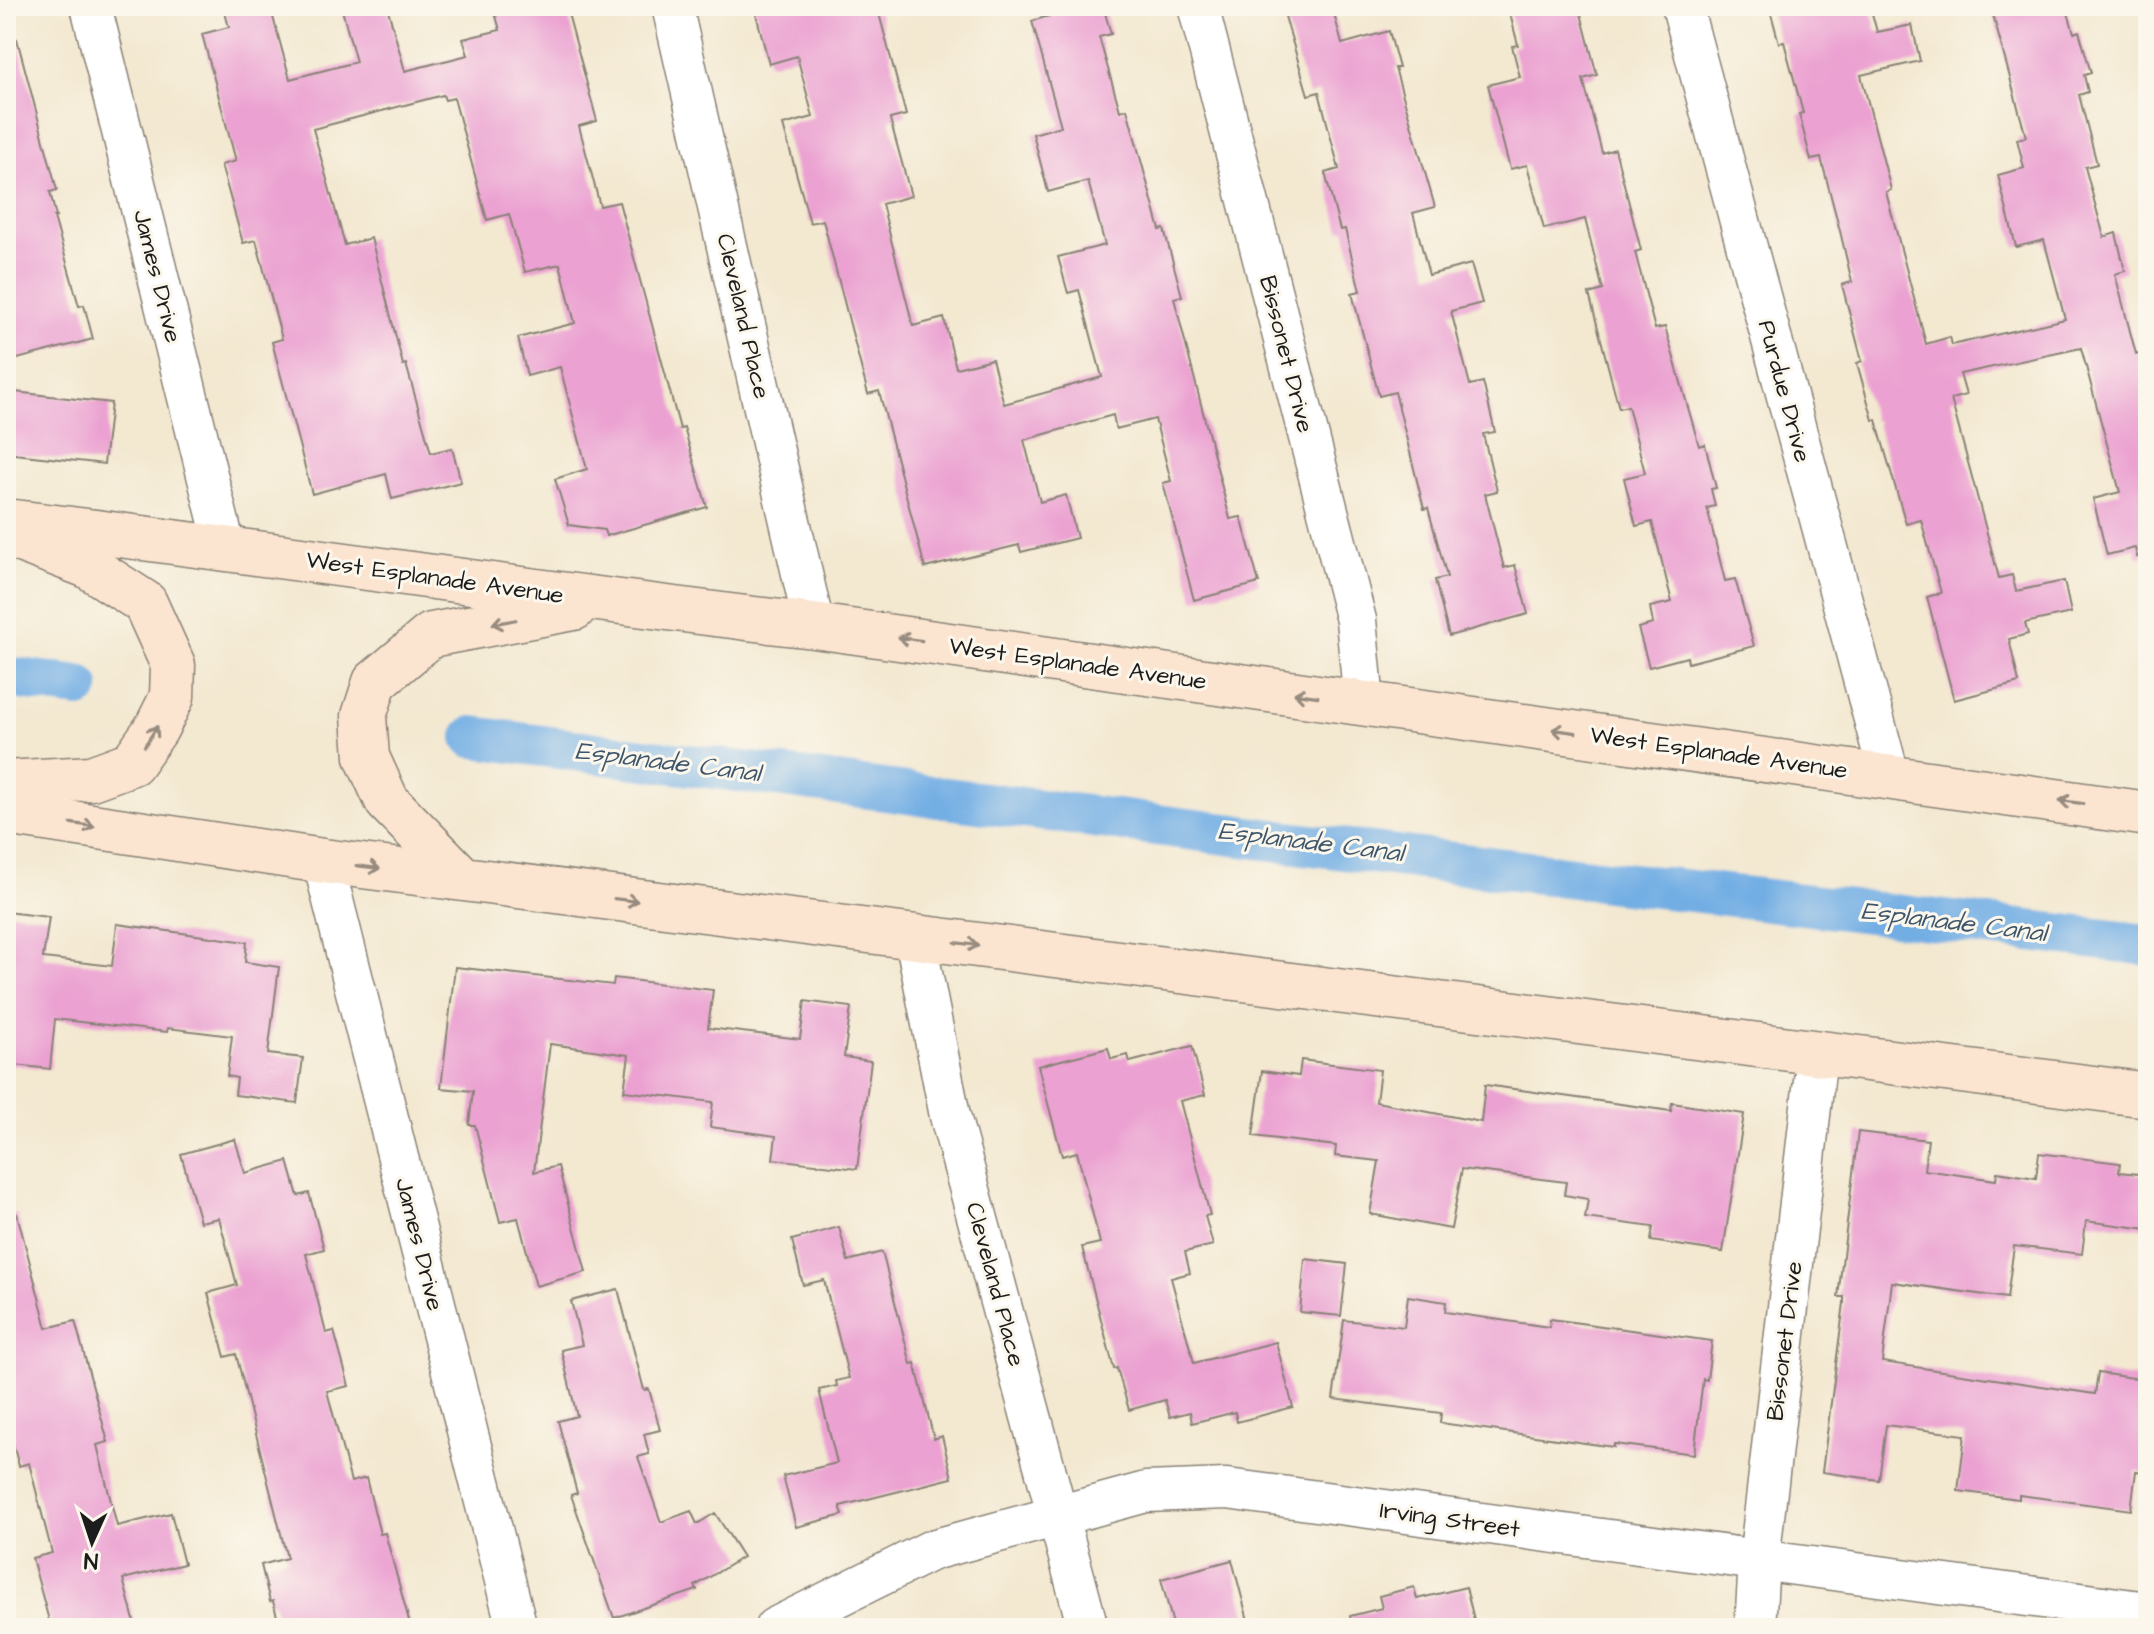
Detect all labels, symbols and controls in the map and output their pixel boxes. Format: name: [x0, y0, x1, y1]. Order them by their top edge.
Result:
street label: James Drive: [124, 206, 190, 346]
street label: Cleveland Place: [708, 230, 779, 402]
street label: Bissonet Drive: [1250, 272, 1322, 436]
street label: Purdue Drive: [1749, 316, 1819, 466]
street label: West Esplanade Avenue: [304, 543, 566, 613]
one-way arrow: [492, 615, 517, 630]
street label: West Esplanade Avenue: [947, 629, 1209, 699]
one-way arrow: [898, 631, 923, 646]
one-way arrow: [1294, 687, 1319, 702]
street label: West Esplanade Avenue: [1588, 718, 1850, 788]
one-way arrow: [1552, 723, 1577, 738]
one-way arrow: [143, 725, 159, 748]
water label: Esplanade Canal: [573, 733, 765, 792]
one-way arrow: [2059, 794, 2084, 809]
water label: Esplanade Canal: [1216, 813, 1408, 872]
one-way arrow: [70, 818, 95, 833]
one-way arrow: [354, 859, 381, 874]
one-way arrow: [613, 893, 638, 908]
water label: Esplanade Canal: [1859, 893, 2051, 952]
one-way arrow: [954, 937, 979, 952]
street label: James Drive: [386, 1174, 452, 1314]
street label: Cleveland Place: [957, 1198, 1033, 1370]
street label: Bissonet Drive: [1758, 1259, 1812, 1423]
street label: Irving Street: [1378, 1493, 1522, 1548]
north arrow: [52, 1502, 132, 1582]
text: N: [83, 1545, 99, 1576]

